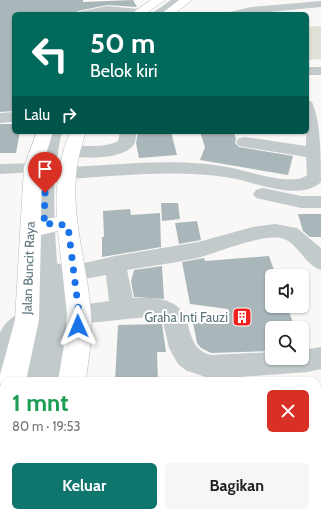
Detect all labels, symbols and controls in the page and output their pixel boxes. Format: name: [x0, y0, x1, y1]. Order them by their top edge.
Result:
text: 50 m: [90, 26, 155, 60]
icon: left: [24, 28, 76, 80]
text: Belok kiri: [90, 60, 158, 82]
icon: right: [58, 104, 80, 126]
text: Lalu: [24, 106, 50, 124]
pin: [28, 152, 62, 193]
icon: arrive: [34, 158, 56, 180]
street label: Jalan Buncit Raya: [18, 220, 38, 316]
map controls: [265, 269, 309, 365]
button: sound: [265, 269, 309, 313]
position arrow: [57, 305, 99, 347]
building icon: Graha Inti Fauzi: [231, 306, 253, 328]
place label: Graha Inti Fauzi: [144, 309, 228, 325]
button: search: [265, 321, 309, 365]
text: 1 mnt: [12, 388, 68, 417]
button: close: [267, 390, 309, 432]
text: 80 m · 19:53: [12, 418, 81, 434]
button: Keluar: [12, 463, 157, 509]
button: Bagikan: [165, 463, 309, 509]

